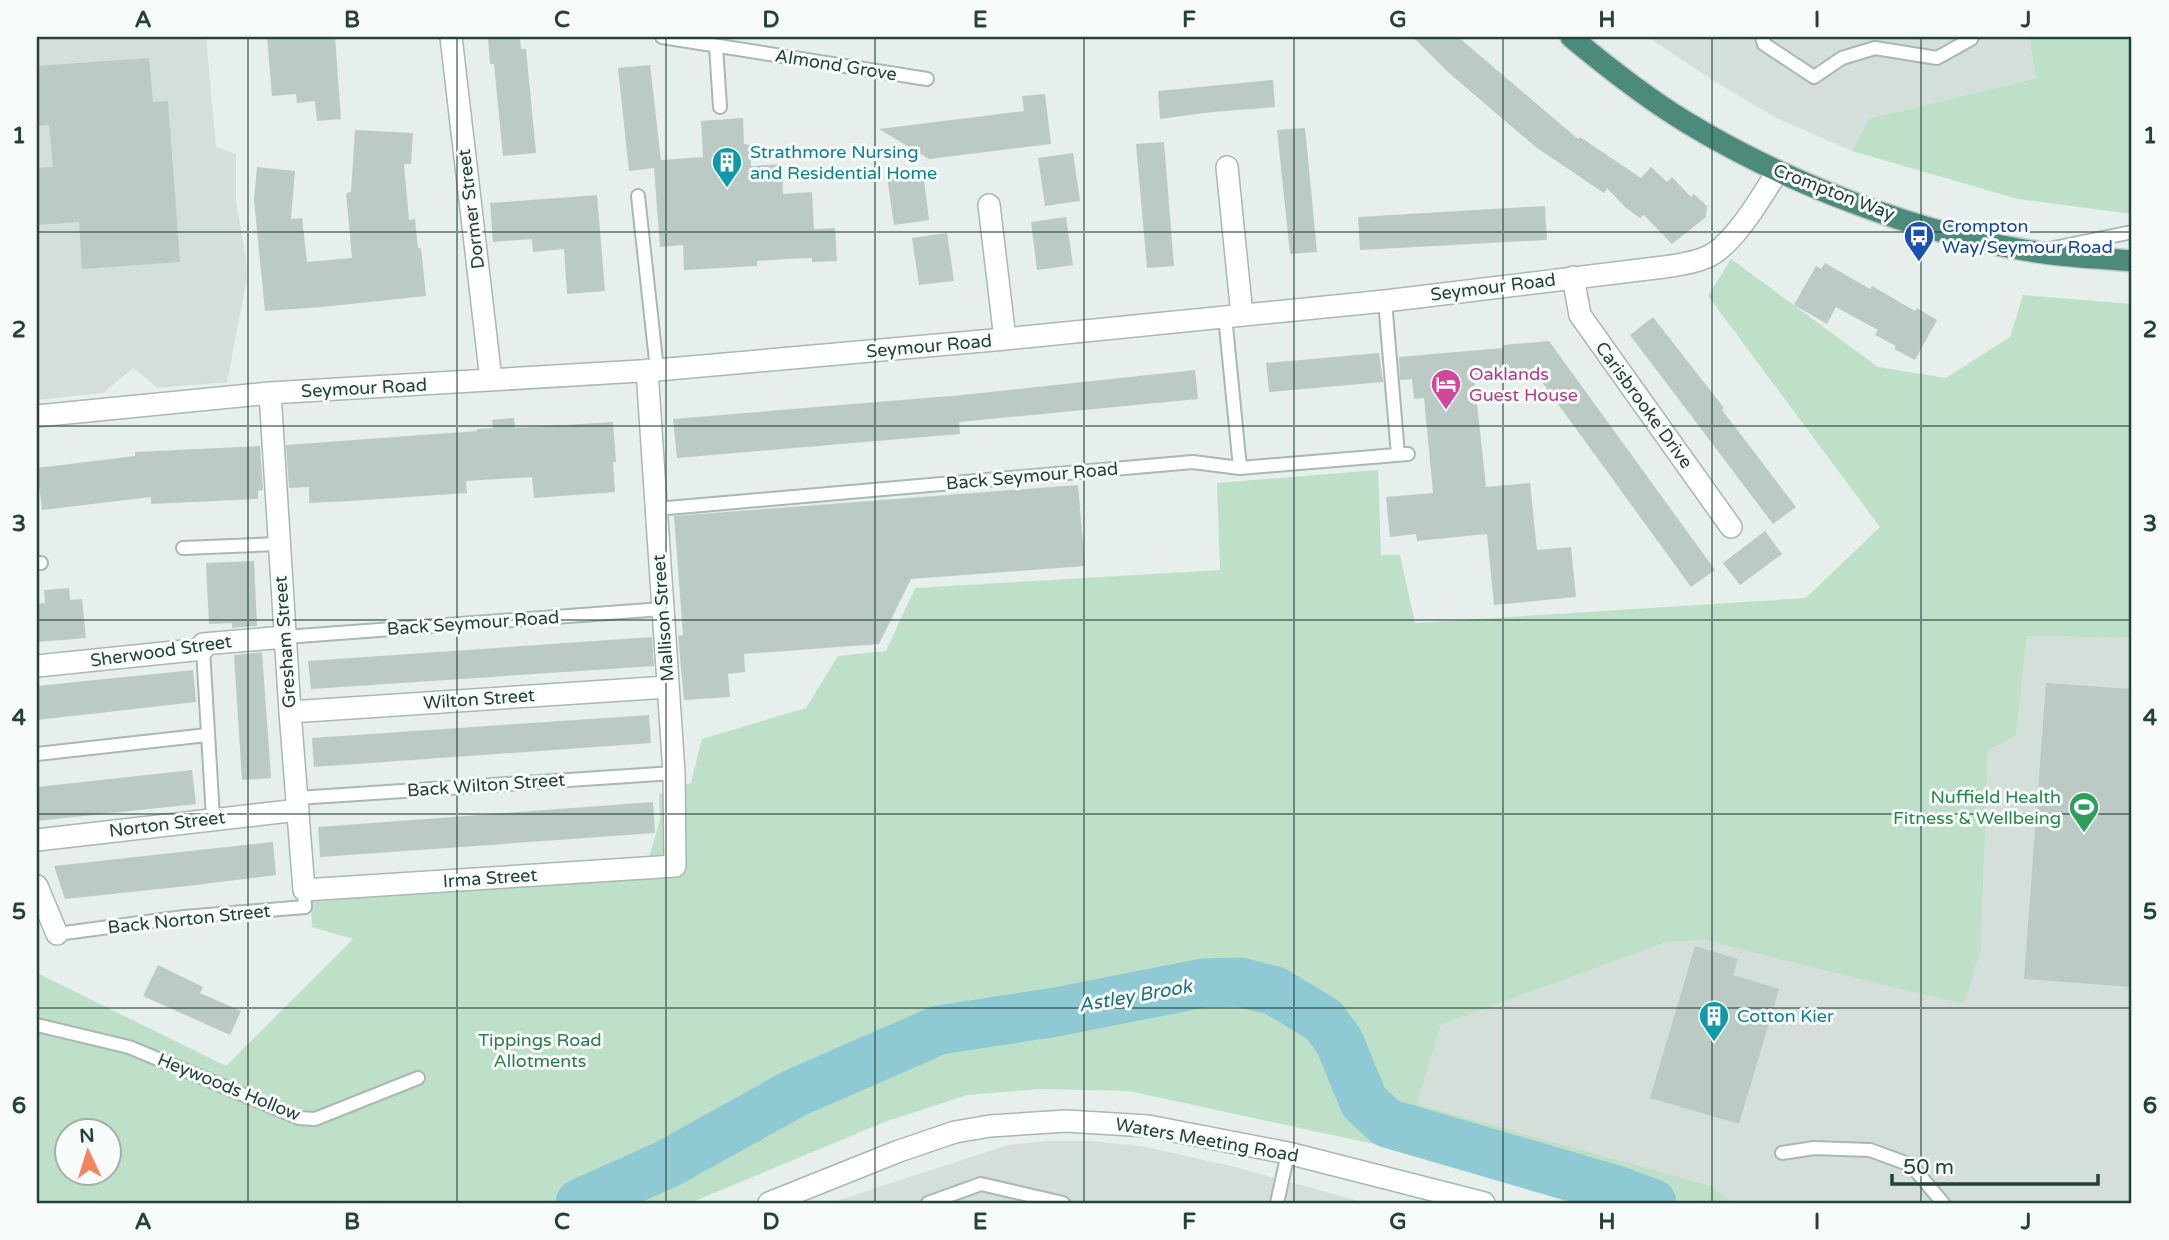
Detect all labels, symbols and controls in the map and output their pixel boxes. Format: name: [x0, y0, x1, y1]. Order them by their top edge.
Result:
text: A: [134, 6, 152, 34]
text: B: [344, 6, 360, 34]
text: C: [554, 6, 570, 34]
text: D: [762, 6, 780, 34]
text: E: [973, 6, 987, 34]
text: F: [1182, 6, 1196, 34]
text: G: [1389, 6, 1407, 34]
text: H: [1598, 6, 1616, 34]
text: I: [1814, 6, 1820, 34]
text: J: [2020, 6, 2031, 34]
street label: Almond Grove: [774, 45, 898, 85]
text: 1: [12, 122, 26, 150]
text: 1: [2143, 122, 2157, 150]
place label: Strathmore Nursing and Residential Home: [750, 141, 937, 184]
building icon: Strathmore Nursing and Residential Home: [710, 145, 744, 189]
street label: Dormer Street: [453, 148, 489, 270]
street label: Crompton Way: [1770, 159, 1898, 225]
place label: Crompton Way/Seymour Road: [1942, 215, 2113, 258]
bus stop icon: Crompton Way/Seymour Road: [1902, 219, 1936, 263]
street label: Seymour Road: [1429, 268, 1557, 306]
text: 2: [12, 316, 26, 344]
text: 2: [2143, 316, 2157, 344]
street label: Seymour Road: [865, 330, 993, 362]
street label: Carisbrooke Drive: [1591, 337, 1697, 473]
place label: Oaklands Guest House: [1469, 363, 1578, 406]
hotel icon: Oaklands Guest House: [1429, 367, 1463, 411]
street label: Seymour Road: [300, 374, 428, 402]
street label: Back Seymour Road: [945, 458, 1119, 494]
text: 3: [12, 510, 26, 538]
text: 3: [2143, 510, 2157, 538]
street label: Mallison Street: [648, 553, 678, 682]
street label: Gresham Street: [269, 575, 301, 709]
street label: Back Seymour Road: [386, 606, 560, 640]
street label: Sherwood Street: [89, 630, 233, 672]
street label: Wilton Street: [422, 684, 536, 714]
text: 4: [12, 704, 27, 732]
text: 4: [2143, 704, 2158, 732]
street label: Back Wilton Street: [406, 768, 566, 801]
place label: Nuffield Health Fitness & Wellbeing: [1893, 786, 2061, 829]
sports icon: Nuffield Health Fitness & Wellbeing: [2067, 790, 2101, 834]
street label: Norton Street: [108, 806, 226, 842]
street label: Irma Street: [442, 864, 538, 892]
text: 5: [12, 898, 26, 926]
text: 5: [2143, 898, 2157, 926]
street label: Back Norton Street: [107, 900, 272, 938]
water label: Astley Brook: [1077, 975, 1195, 1017]
building icon: Cotton Kier: [1697, 999, 1731, 1043]
place label: Cotton Kier: [1737, 1005, 1834, 1027]
park label: Tippings Road Allotments: [478, 1029, 602, 1072]
street label: Heywoods Hollow: [154, 1048, 304, 1126]
text: 6: [12, 1092, 26, 1120]
text: 6: [2143, 1092, 2157, 1120]
street label: Waters Meeting Road: [1114, 1113, 1300, 1167]
north arrow: [52, 1118, 122, 1188]
text: N: [79, 1125, 95, 1148]
scale bar: [1892, 1142, 2099, 1186]
text: 50 m: [1903, 1155, 1954, 1180]
text: A: [134, 1208, 152, 1236]
text: B: [344, 1208, 360, 1236]
text: C: [554, 1208, 570, 1236]
text: D: [762, 1208, 780, 1236]
text: E: [973, 1208, 987, 1236]
text: F: [1182, 1208, 1196, 1236]
text: G: [1389, 1208, 1407, 1236]
text: H: [1598, 1208, 1616, 1236]
text: I: [1814, 1208, 1820, 1236]
text: J: [2020, 1208, 2031, 1236]

